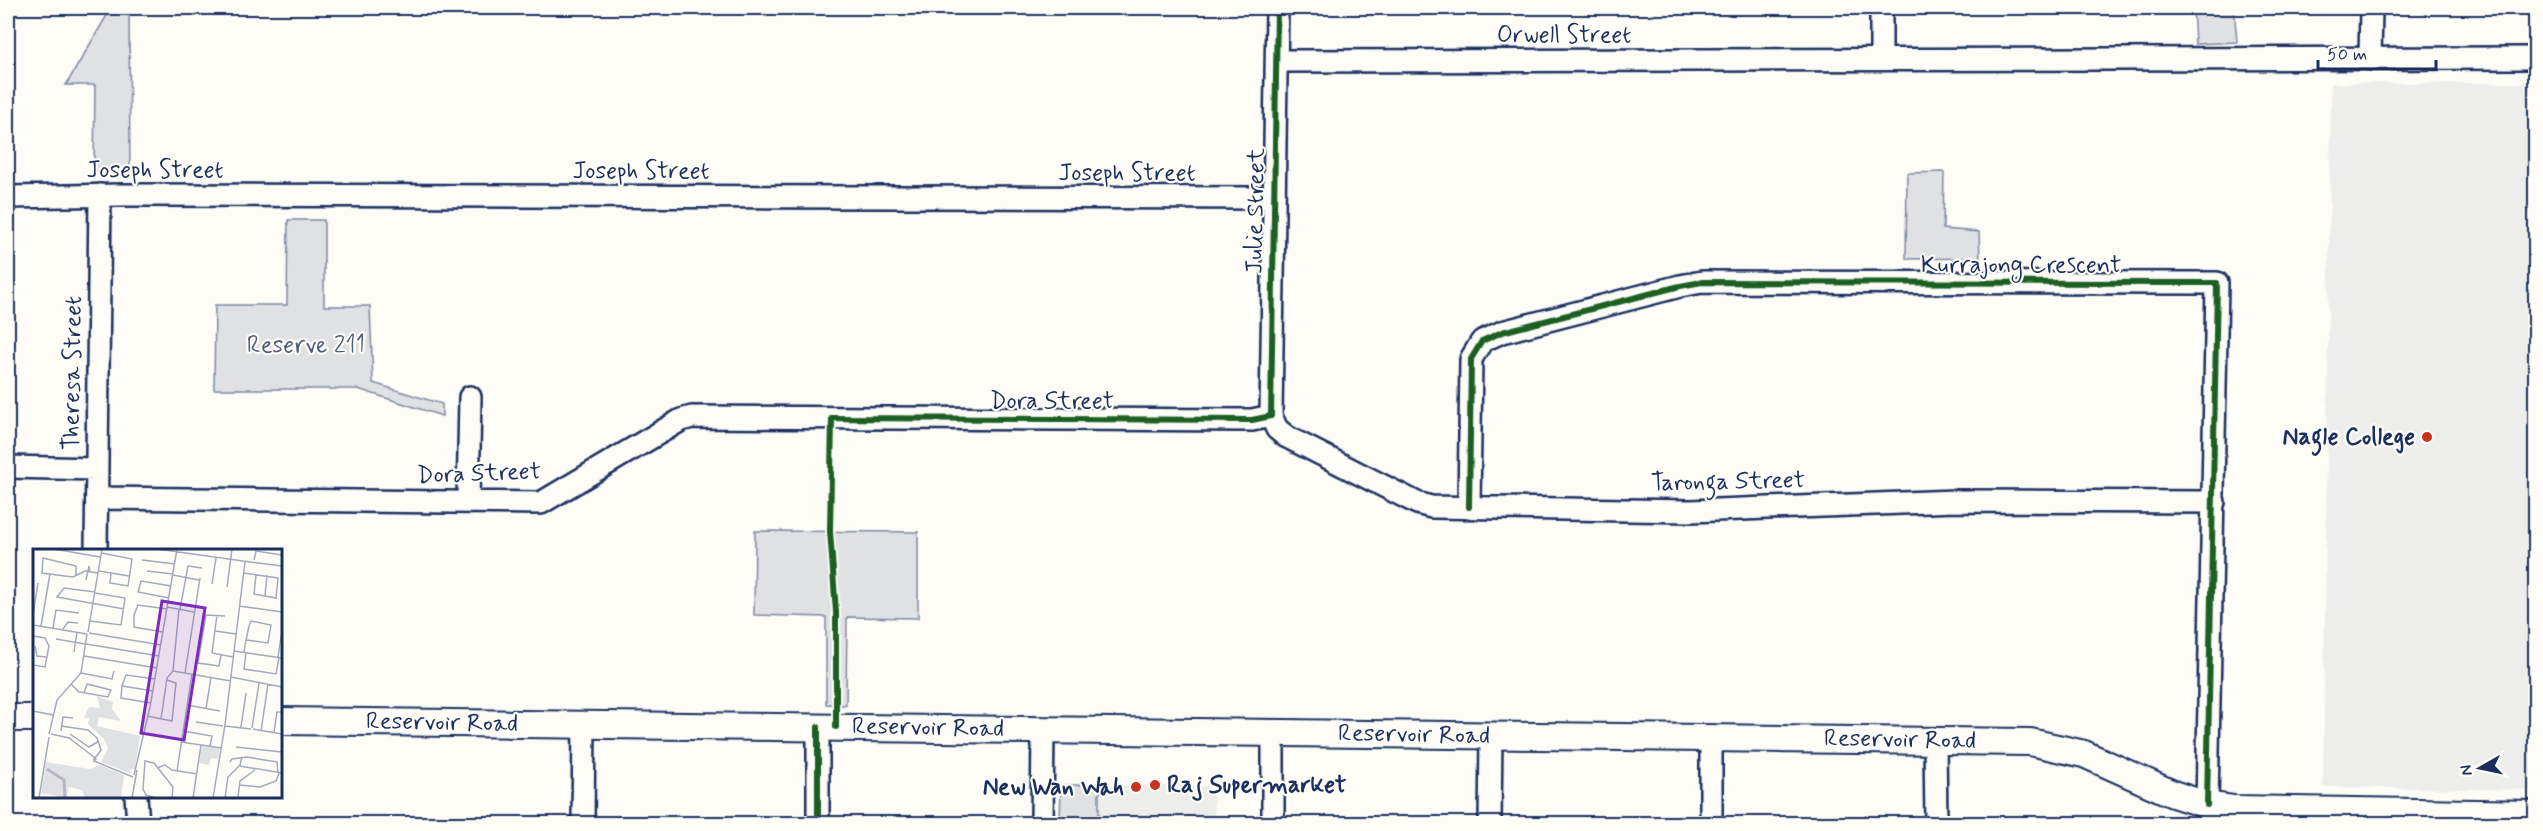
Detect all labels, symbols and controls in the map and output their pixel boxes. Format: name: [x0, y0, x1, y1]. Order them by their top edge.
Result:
street label: Orwell Street: [1497, 20, 1631, 51]
scale bar: [2318, 33, 2436, 71]
text: 50 m: [2327, 43, 2367, 67]
street label: Julie Street: [1239, 148, 1273, 274]
street label: Joseph Street: [86, 155, 224, 186]
street label: Joseph Street: [572, 156, 710, 187]
street label: Joseph Street: [1058, 158, 1196, 189]
street label: Kurrajong Crescent: [1921, 250, 2121, 283]
street label: Theresa Street: [56, 296, 90, 450]
park label: Reserve 211: [247, 330, 365, 361]
street label: Dora Street: [990, 386, 1114, 417]
place label: Nagle College: [2283, 422, 2415, 456]
marker: Nagle College: [2420, 430, 2434, 444]
street label: Dora Street: [416, 456, 542, 492]
street label: Taronga Street: [1651, 465, 1805, 502]
inset map: [33, 549, 282, 798]
street label: Reservoir Road: [366, 706, 518, 740]
street label: Reservoir Road: [852, 711, 1004, 745]
street label: Reservoir Road: [1338, 718, 1490, 752]
street label: Reservoir Road: [1824, 723, 1976, 757]
north arrow: [2450, 738, 2510, 798]
text: N: [2455, 763, 2478, 777]
place label: Raj Supermarket: [1167, 770, 1347, 801]
place label: New Wan Wah: [983, 772, 1124, 803]
marker: Raj Supermarket: [1148, 778, 1162, 792]
marker: New Wan Wah: [1129, 780, 1143, 794]

